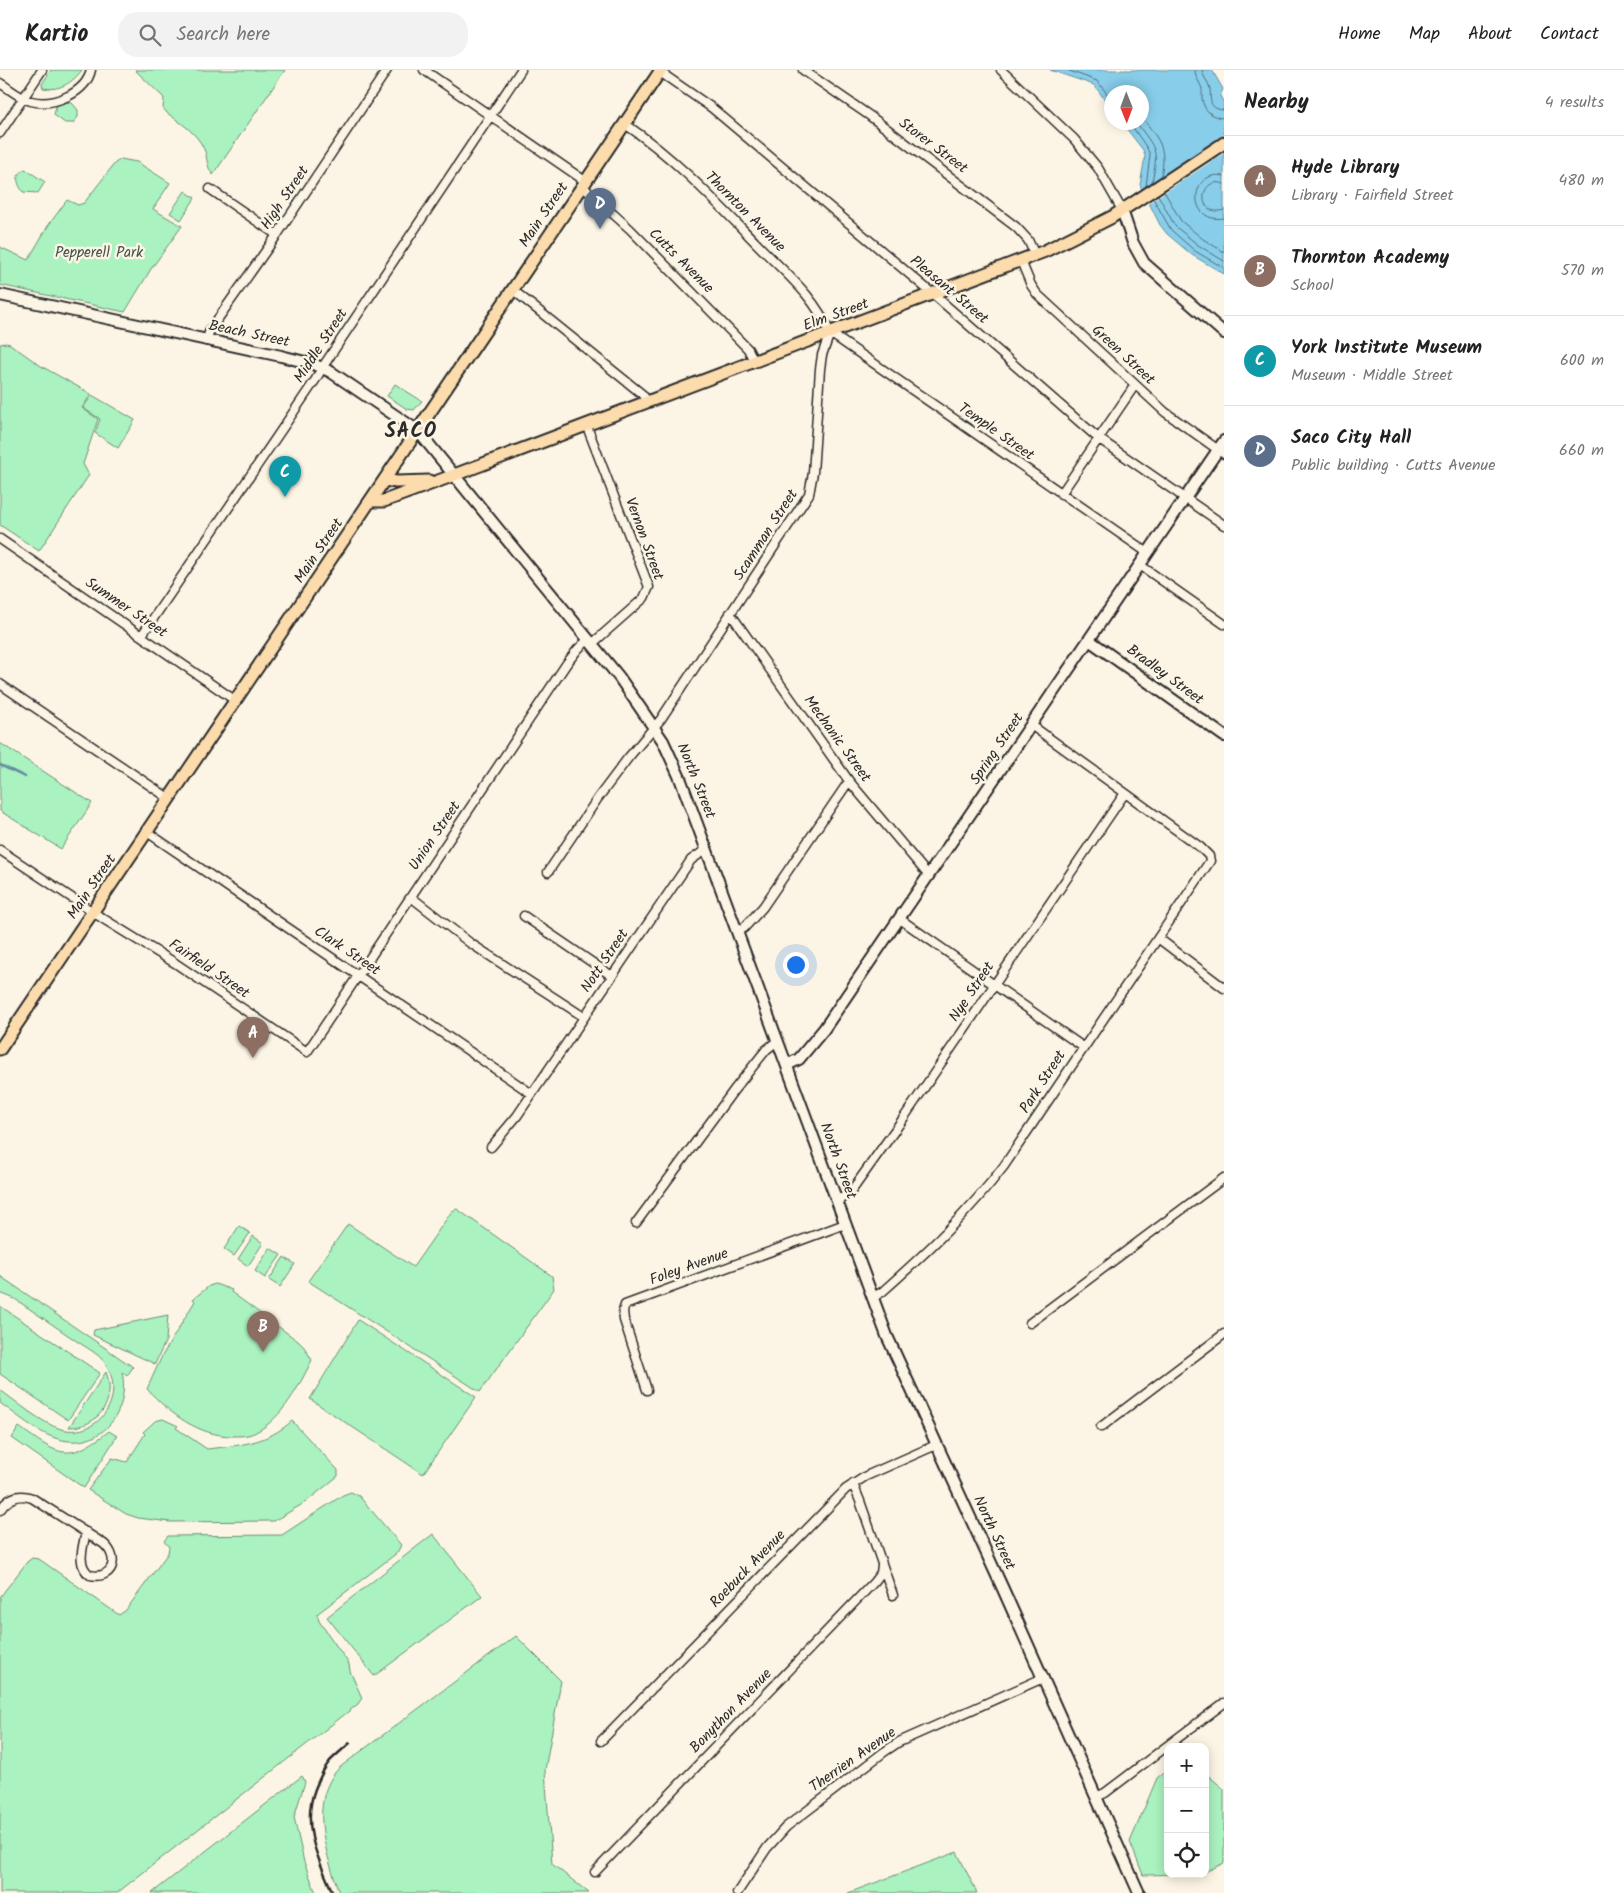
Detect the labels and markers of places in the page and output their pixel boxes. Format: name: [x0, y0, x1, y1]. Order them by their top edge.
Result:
pin: D: [584, 188, 616, 229]
pin: C: [269, 456, 301, 497]
pin: A: [237, 1017, 269, 1058]
pin: B: [247, 1311, 279, 1352]

